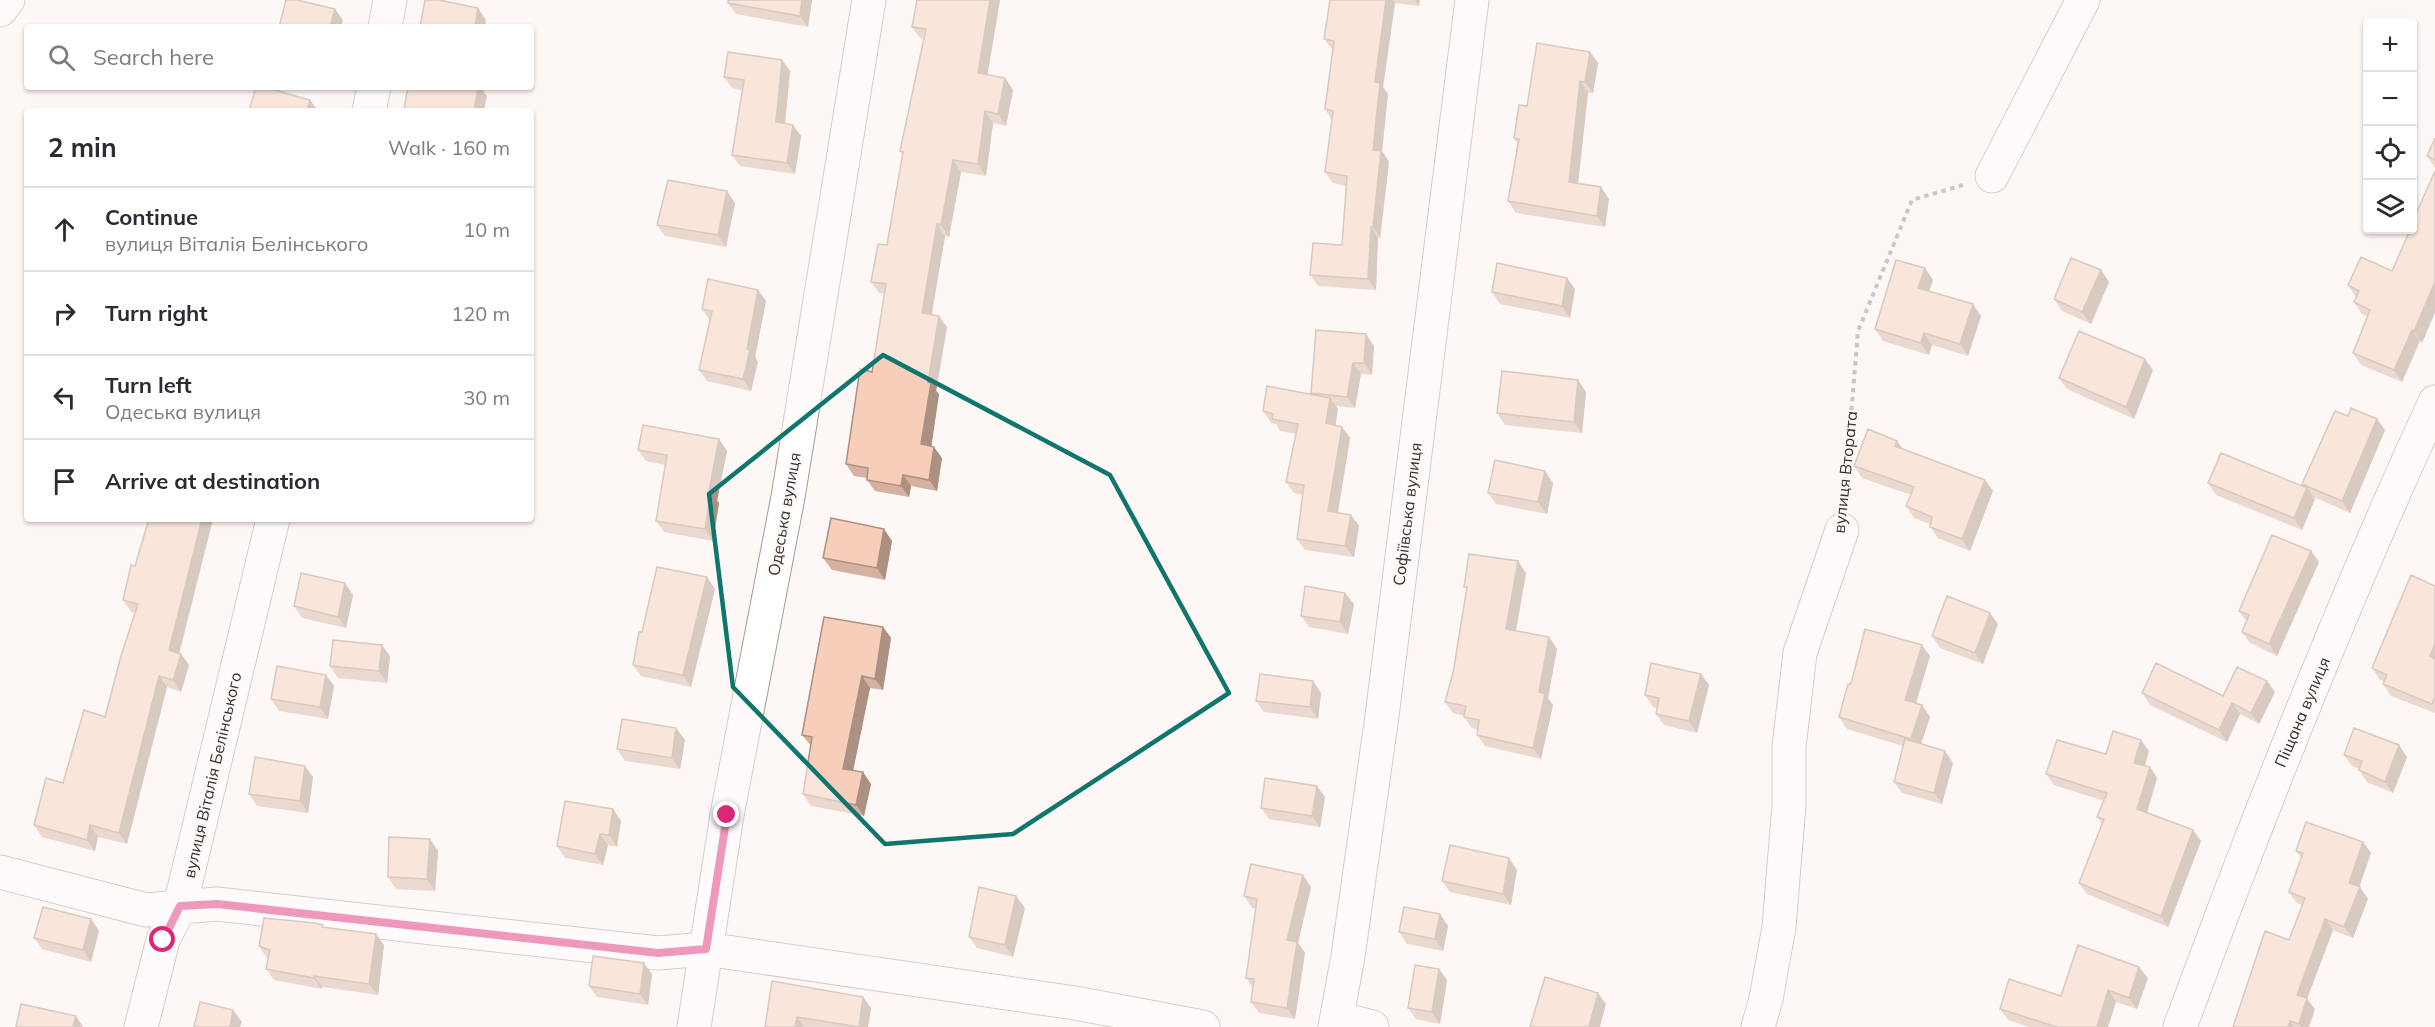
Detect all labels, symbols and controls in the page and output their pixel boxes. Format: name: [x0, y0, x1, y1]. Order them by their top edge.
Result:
map controls: [2363, 18, 2417, 234]
button: +: [2363, 18, 2417, 72]
search box: [24, 24, 534, 90]
icon: search: [45, 41, 78, 74]
text: Search here: [93, 43, 214, 71]
button: −: [2363, 72, 2417, 126]
button: locate: [2363, 126, 2417, 180]
text: 2 min: [48, 131, 117, 164]
text: Walk · 160 m: [388, 135, 510, 160]
button: layers: [2363, 180, 2417, 234]
text: Continue: [105, 203, 198, 231]
icon: ahead: [48, 213, 81, 246]
text: 10 m: [463, 217, 510, 242]
text: вулиця Віталія Белінського: [105, 231, 368, 256]
icon: right: [48, 297, 81, 330]
text: Turn right: [105, 299, 208, 327]
text: 120 m: [451, 301, 510, 326]
text: Turn left: [105, 371, 192, 399]
icon: left: [48, 381, 81, 414]
text: 30 m: [463, 385, 510, 410]
text: Одеська вулиця: [105, 399, 261, 424]
street label: вулиця Втората: [1829, 410, 1861, 534]
street label: Софіївська вулиця: [1388, 441, 1426, 587]
street label: Одеська вулиця: [763, 451, 805, 577]
icon: arrive: [48, 465, 81, 498]
text: Arrive at destination: [105, 467, 320, 495]
street label: Піщана вулиця: [2270, 654, 2334, 770]
street label: вулиця Віталія Белінського: [179, 670, 245, 880]
route end: [713, 801, 739, 827]
route start: [149, 926, 175, 952]

